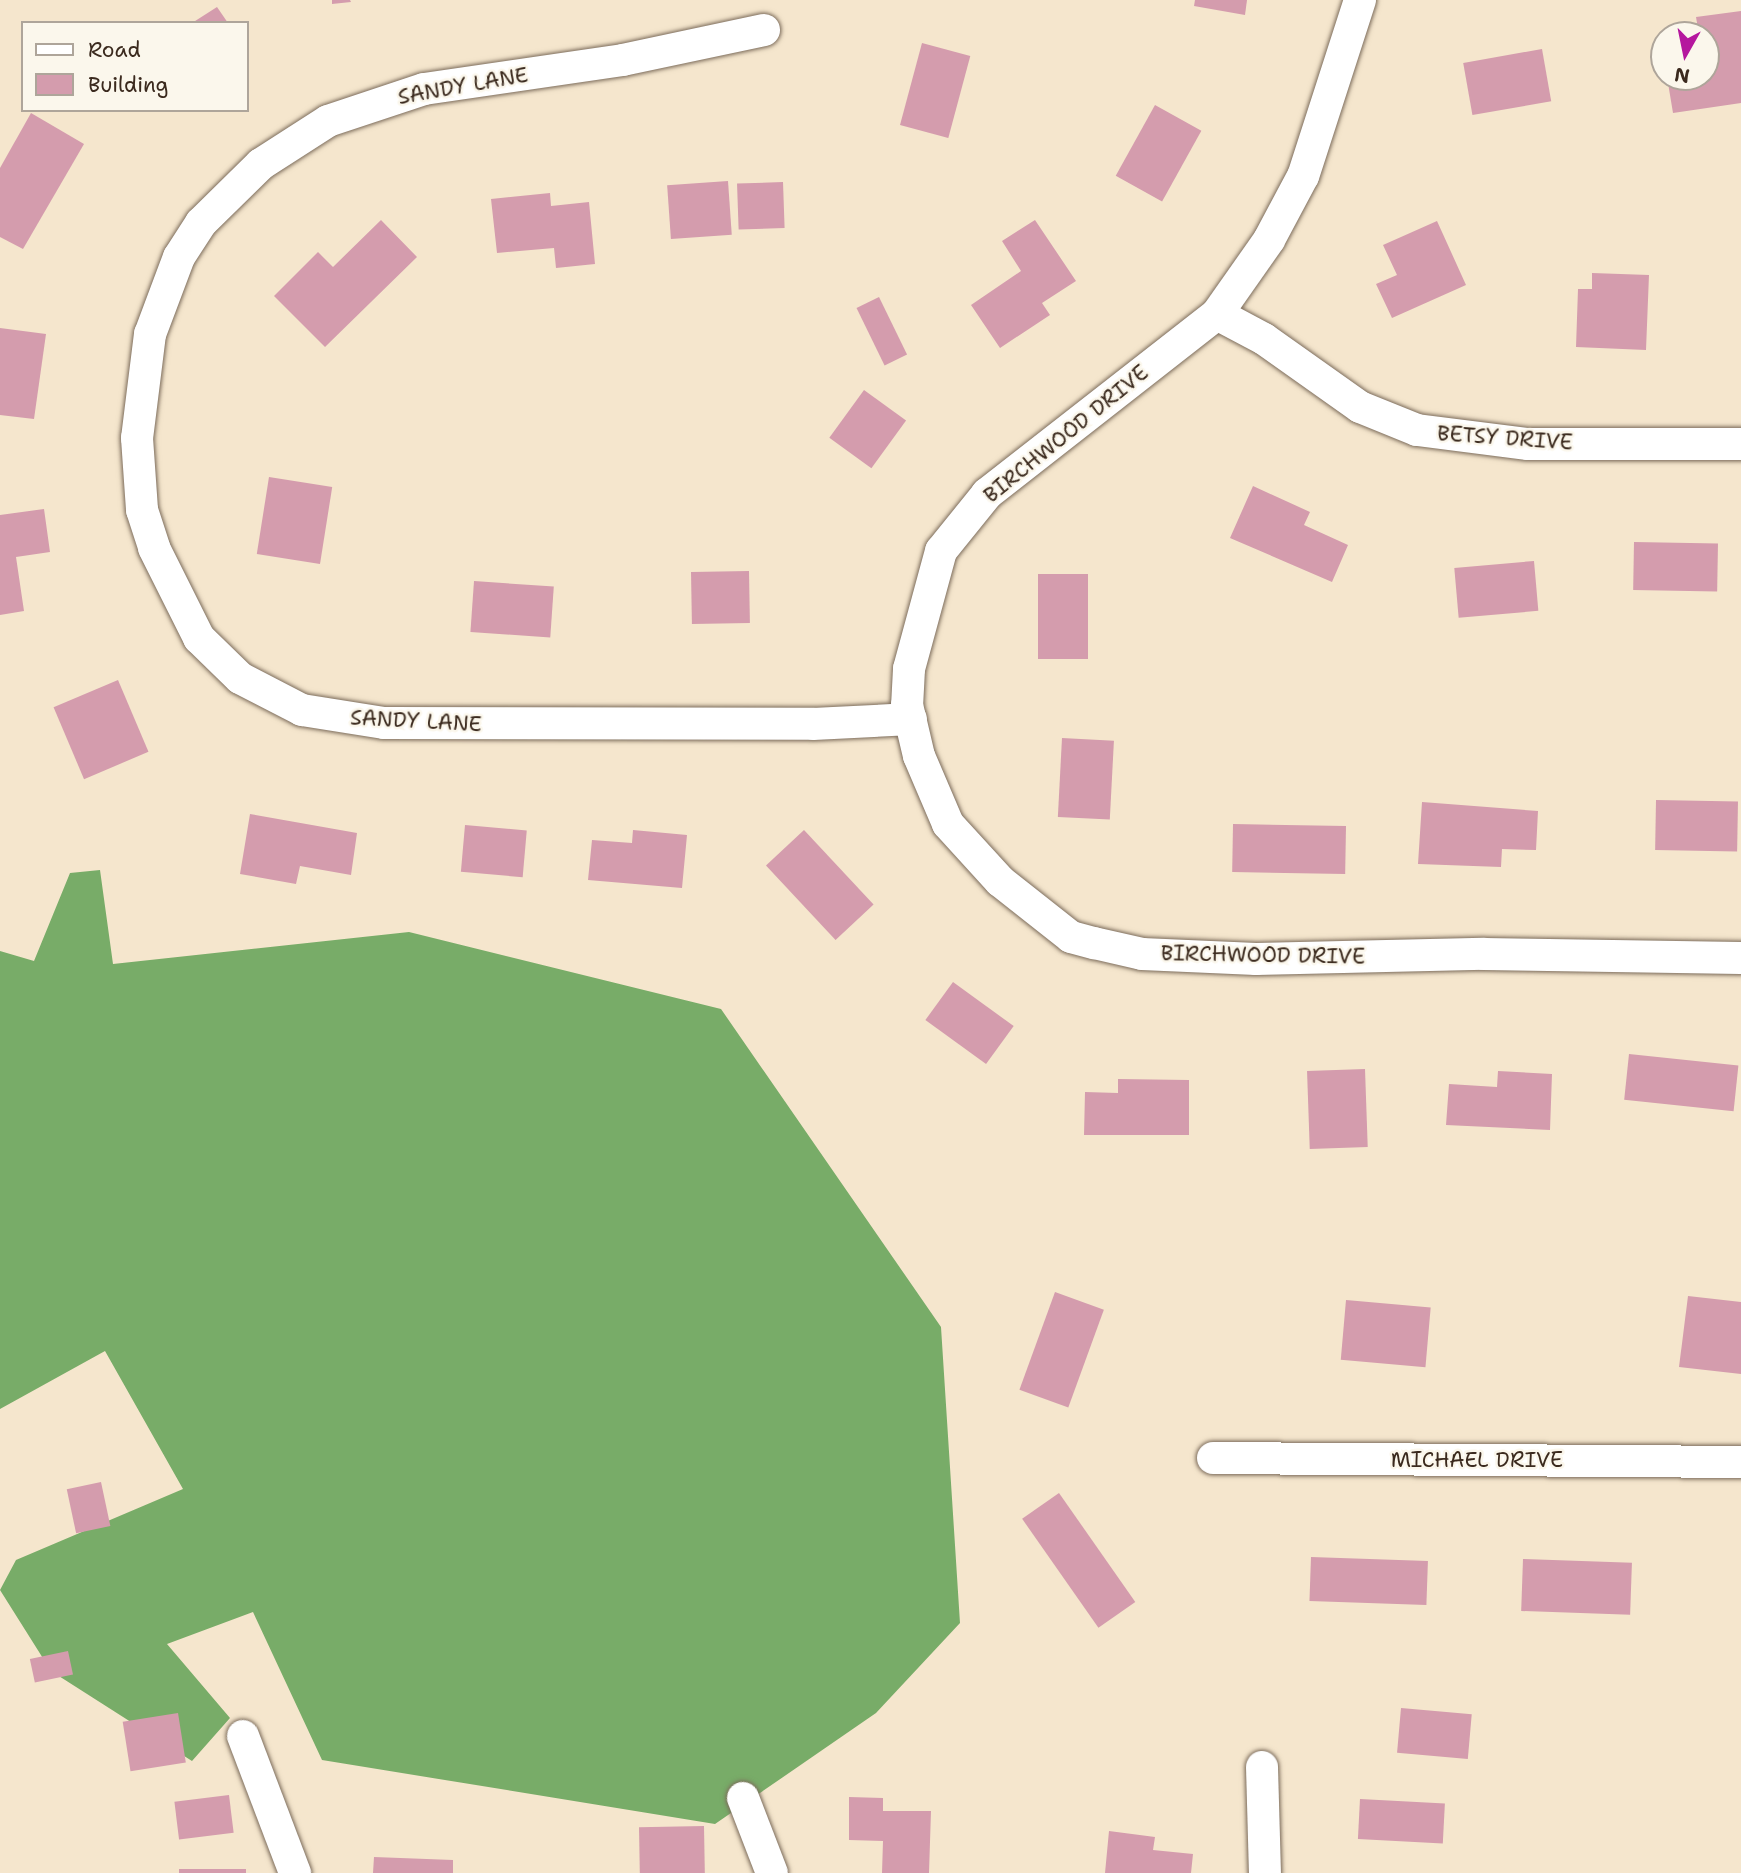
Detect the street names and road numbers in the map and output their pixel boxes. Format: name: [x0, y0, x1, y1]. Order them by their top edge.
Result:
street label: SANDY LANE: [396, 62, 530, 110]
street label: BIRCHWOOD DRIVE: [979, 360, 1153, 508]
street label: BETSY DRIVE: [1436, 421, 1574, 455]
street label: SANDY LANE: [350, 705, 482, 737]
street label: BIRCHWOOD DRIVE: [1161, 941, 1365, 969]
street label: MICHAEL DRIVE: [1391, 1447, 1563, 1473]

